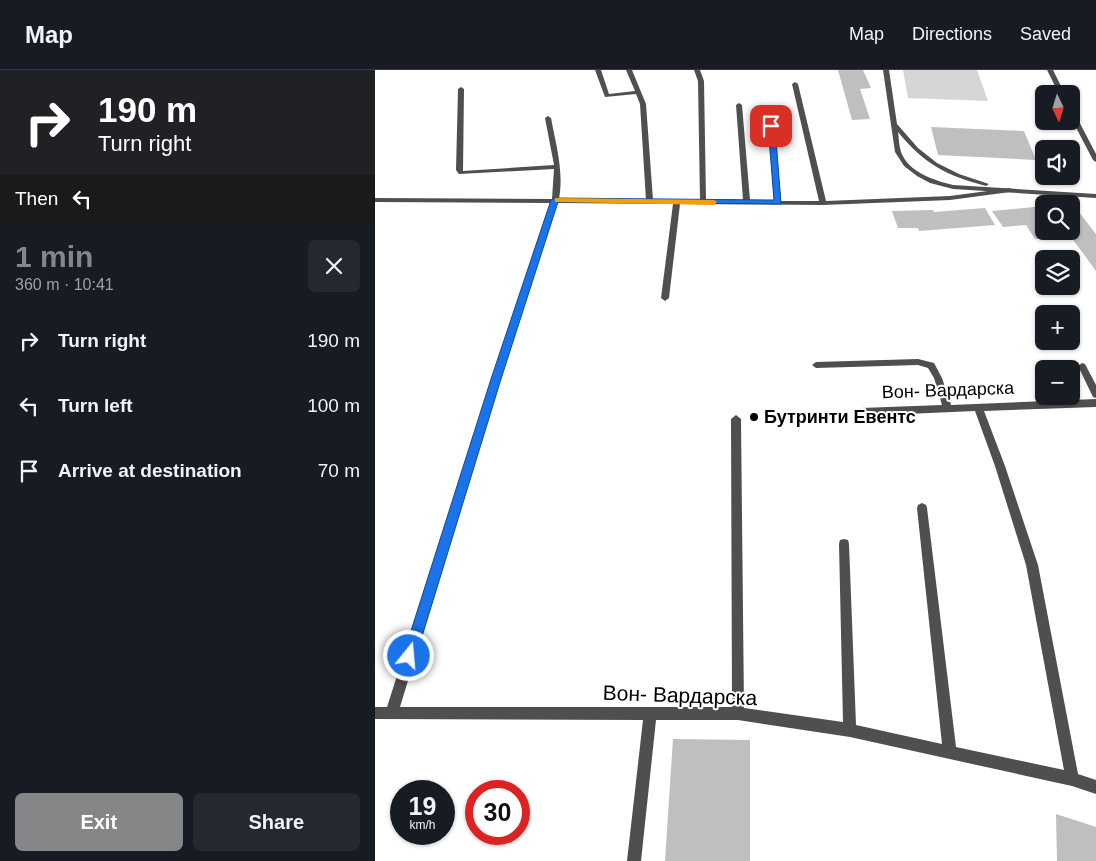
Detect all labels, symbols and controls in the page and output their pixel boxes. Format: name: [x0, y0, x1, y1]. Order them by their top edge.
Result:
text: Map: [25, 21, 73, 48]
text: Map: [849, 24, 884, 44]
text: Directions: [912, 24, 992, 44]
text: Saved: [1020, 24, 1071, 44]
north arrow: [1035, 85, 1080, 130]
map controls: [1035, 85, 1080, 405]
icon: right: [15, 90, 80, 155]
text: 190 m: [98, 90, 197, 129]
pin: [750, 105, 792, 147]
icon: arrive: [757, 112, 785, 140]
text: Turn right: [98, 131, 191, 156]
button: sound: [1035, 140, 1080, 185]
icon: left: [68, 185, 96, 213]
text: Then: [15, 188, 58, 209]
button: search: [1035, 195, 1080, 240]
text: 1 min: [15, 240, 93, 273]
button: close: [308, 240, 360, 292]
button: layers: [1035, 250, 1080, 295]
text: 360 m · 10:41: [15, 276, 114, 293]
button: +: [1035, 305, 1080, 350]
icon: right: [15, 327, 43, 355]
text: Turn right: [58, 330, 146, 351]
text: 190 m: [307, 330, 360, 351]
button: −: [1035, 360, 1080, 405]
street label: Вон- Вардарска: [882, 378, 1015, 402]
icon: left: [15, 392, 43, 420]
text: Turn left: [58, 395, 133, 416]
text: 100 m: [307, 395, 360, 416]
place label: Бутринти Евентс: [764, 407, 916, 427]
marker: Бутринти Евентс: [748, 411, 760, 423]
icon: arrive: [15, 457, 43, 485]
text: Arrive at destination: [58, 460, 242, 481]
text: 70 m: [318, 460, 360, 481]
position arrow: [382, 629, 434, 681]
street label: Вон- Вардарска: [602, 681, 758, 709]
speed limit sign: 30: [465, 780, 530, 845]
text: 19: [409, 792, 436, 820]
button: Exit: [15, 793, 183, 851]
button: Share: [193, 793, 360, 851]
text: km/h: [409, 818, 436, 832]

